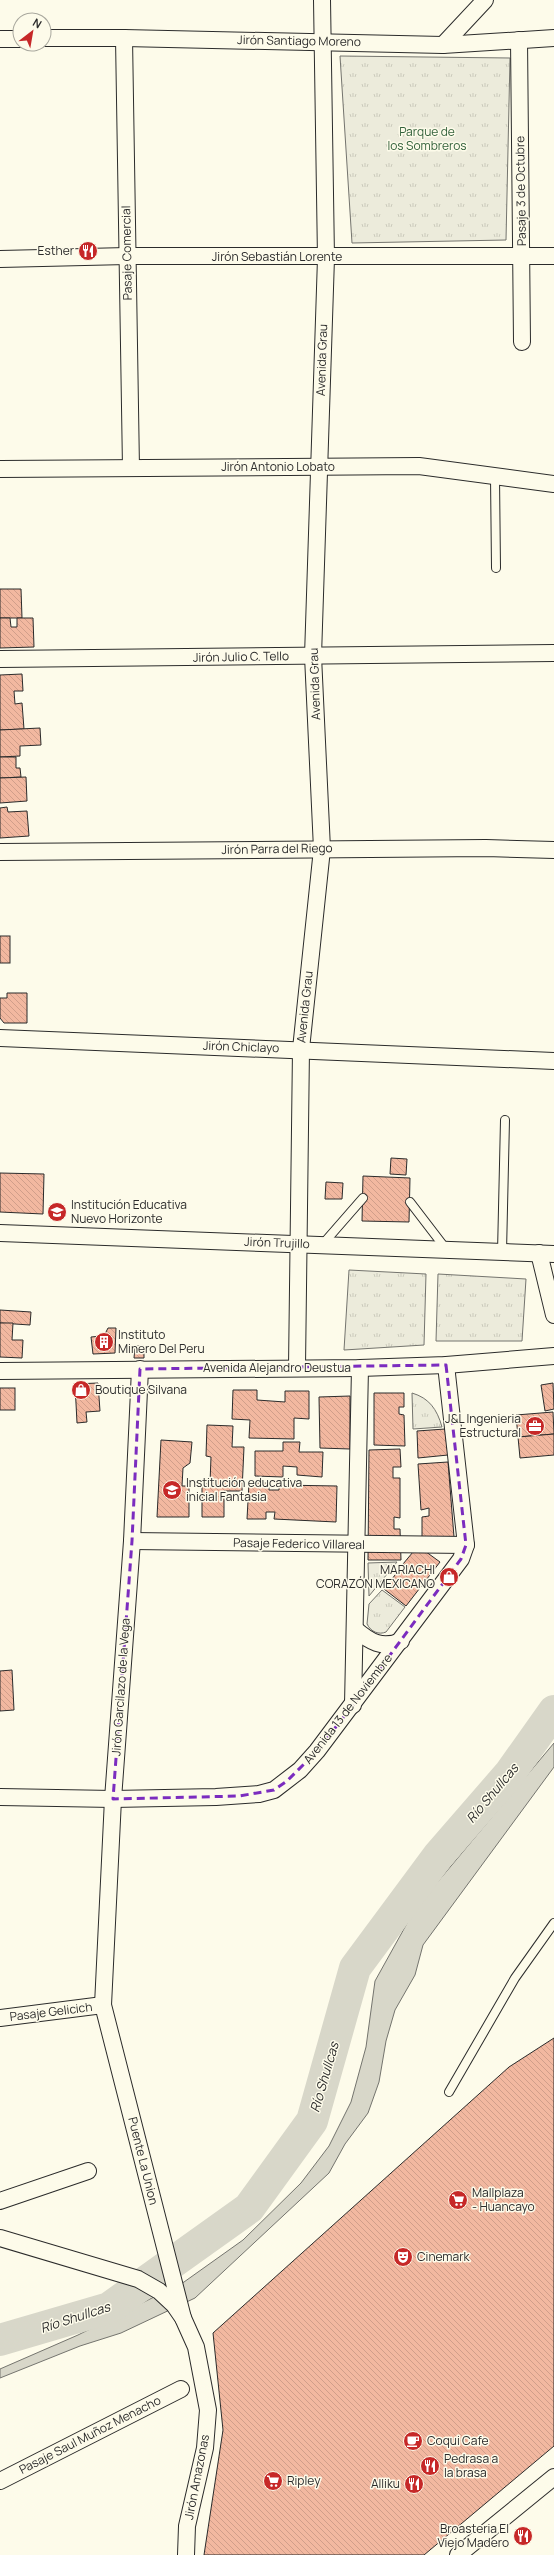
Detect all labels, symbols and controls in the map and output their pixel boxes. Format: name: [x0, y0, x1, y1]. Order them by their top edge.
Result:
north arrow: [12, 12, 52, 52]
text: N: [30, 15, 45, 32]
street label: Jirón Santiago Moreno: [237, 31, 361, 50]
park label: Parque de los Sombreros: [387, 123, 467, 154]
street label: Pasaje 3 de Octubre: [511, 136, 530, 246]
street label: Pasaje Comercial: [117, 205, 136, 301]
restaurant icon: Esther: [77, 240, 99, 262]
place label: Esther: [38, 242, 75, 259]
street label: Jirón Sebastián Lorente: [212, 248, 342, 265]
street label: Avenida Grau: [312, 324, 331, 396]
street label: Jirón Antonio Lobato: [221, 458, 335, 475]
street label: Jirón Julio C. Tello: [193, 647, 289, 666]
street label: Avenida Grau: [305, 648, 324, 720]
street label: Jirón Parra del Riego: [221, 839, 333, 858]
street label: Avenida Grau: [292, 970, 317, 1044]
street label: Jirón Chiclayo: [203, 1037, 280, 1056]
place label: Institución Educativa Nuevo Horizonte: [71, 1196, 187, 1227]
school or university icon: Institución Educativa Nuevo Horizonte: [46, 1201, 68, 1223]
street label: Jirón Trujillo: [244, 1233, 310, 1252]
place label: Instituto Minero Del Peru: [118, 1326, 205, 1357]
building icon: Instituto Minero Del Peru: [93, 1331, 115, 1353]
street label: Avenida Alejandro Deustua: [203, 1359, 351, 1376]
shop icon: Boutique Silvana: [70, 1379, 92, 1401]
place label: Boutique Silvana: [95, 1381, 187, 1398]
place label: J&L Ingenieria Estructural: [445, 1410, 521, 1441]
office icon: J&L Ingenieria Estructural: [524, 1415, 546, 1437]
place label: Institución educativa inicial Fantasia: [186, 1474, 302, 1505]
school or university icon: Institución educativa inicial Fantasia: [161, 1479, 183, 1501]
street label: Pasaje Federico Villareal: [233, 1534, 365, 1553]
place label: MARIACHI CORAZÓN MEXICANO: [316, 1561, 435, 1592]
shop icon: MARIACHI CORAZÓN MEXICANO: [438, 1566, 460, 1588]
street label: Jirón Garcilazo de la Vega: [107, 1617, 134, 1757]
street label: Avenida 13 de Noviembre: [299, 1650, 396, 1767]
water label: Río Shullcas: [462, 1759, 523, 1826]
street label: Pasaje Gelicich: [9, 1998, 93, 2025]
water label: Río Shullcas: [305, 2039, 343, 2114]
street label: Puente La Union: [124, 2115, 163, 2207]
place label: Mallplaza - Huancayo: [472, 2184, 535, 2215]
supermarket icon: Mallplaza - Huancayo: [447, 2189, 469, 2211]
theatre icon: Cinemark: [392, 2246, 414, 2268]
place label: Cinemark: [417, 2248, 470, 2265]
water label: Río Shullcas: [38, 2297, 113, 2337]
street label: Pasaje Saul Muñoz Menacho: [16, 2391, 164, 2478]
cafe icon: Coqui Cafe: [402, 2430, 424, 2452]
place label: Coqui Cafe: [427, 2432, 488, 2449]
street label: Jirón Amazonas: [180, 2433, 213, 2521]
place label: Pedrasa a la brasa: [444, 2450, 498, 2481]
restaurant icon: Pedrasa a la brasa: [419, 2455, 441, 2477]
supermarket icon: Ripley: [262, 2470, 284, 2492]
place label: Ripley: [287, 2472, 321, 2489]
restaurant icon: Alliku: [403, 2473, 425, 2495]
place label: Alliku: [371, 2475, 400, 2492]
place label: Broasteria El Viejo Madero: [437, 2520, 509, 2551]
restaurant icon: Broasteria El Viejo Madero: [512, 2525, 534, 2547]

